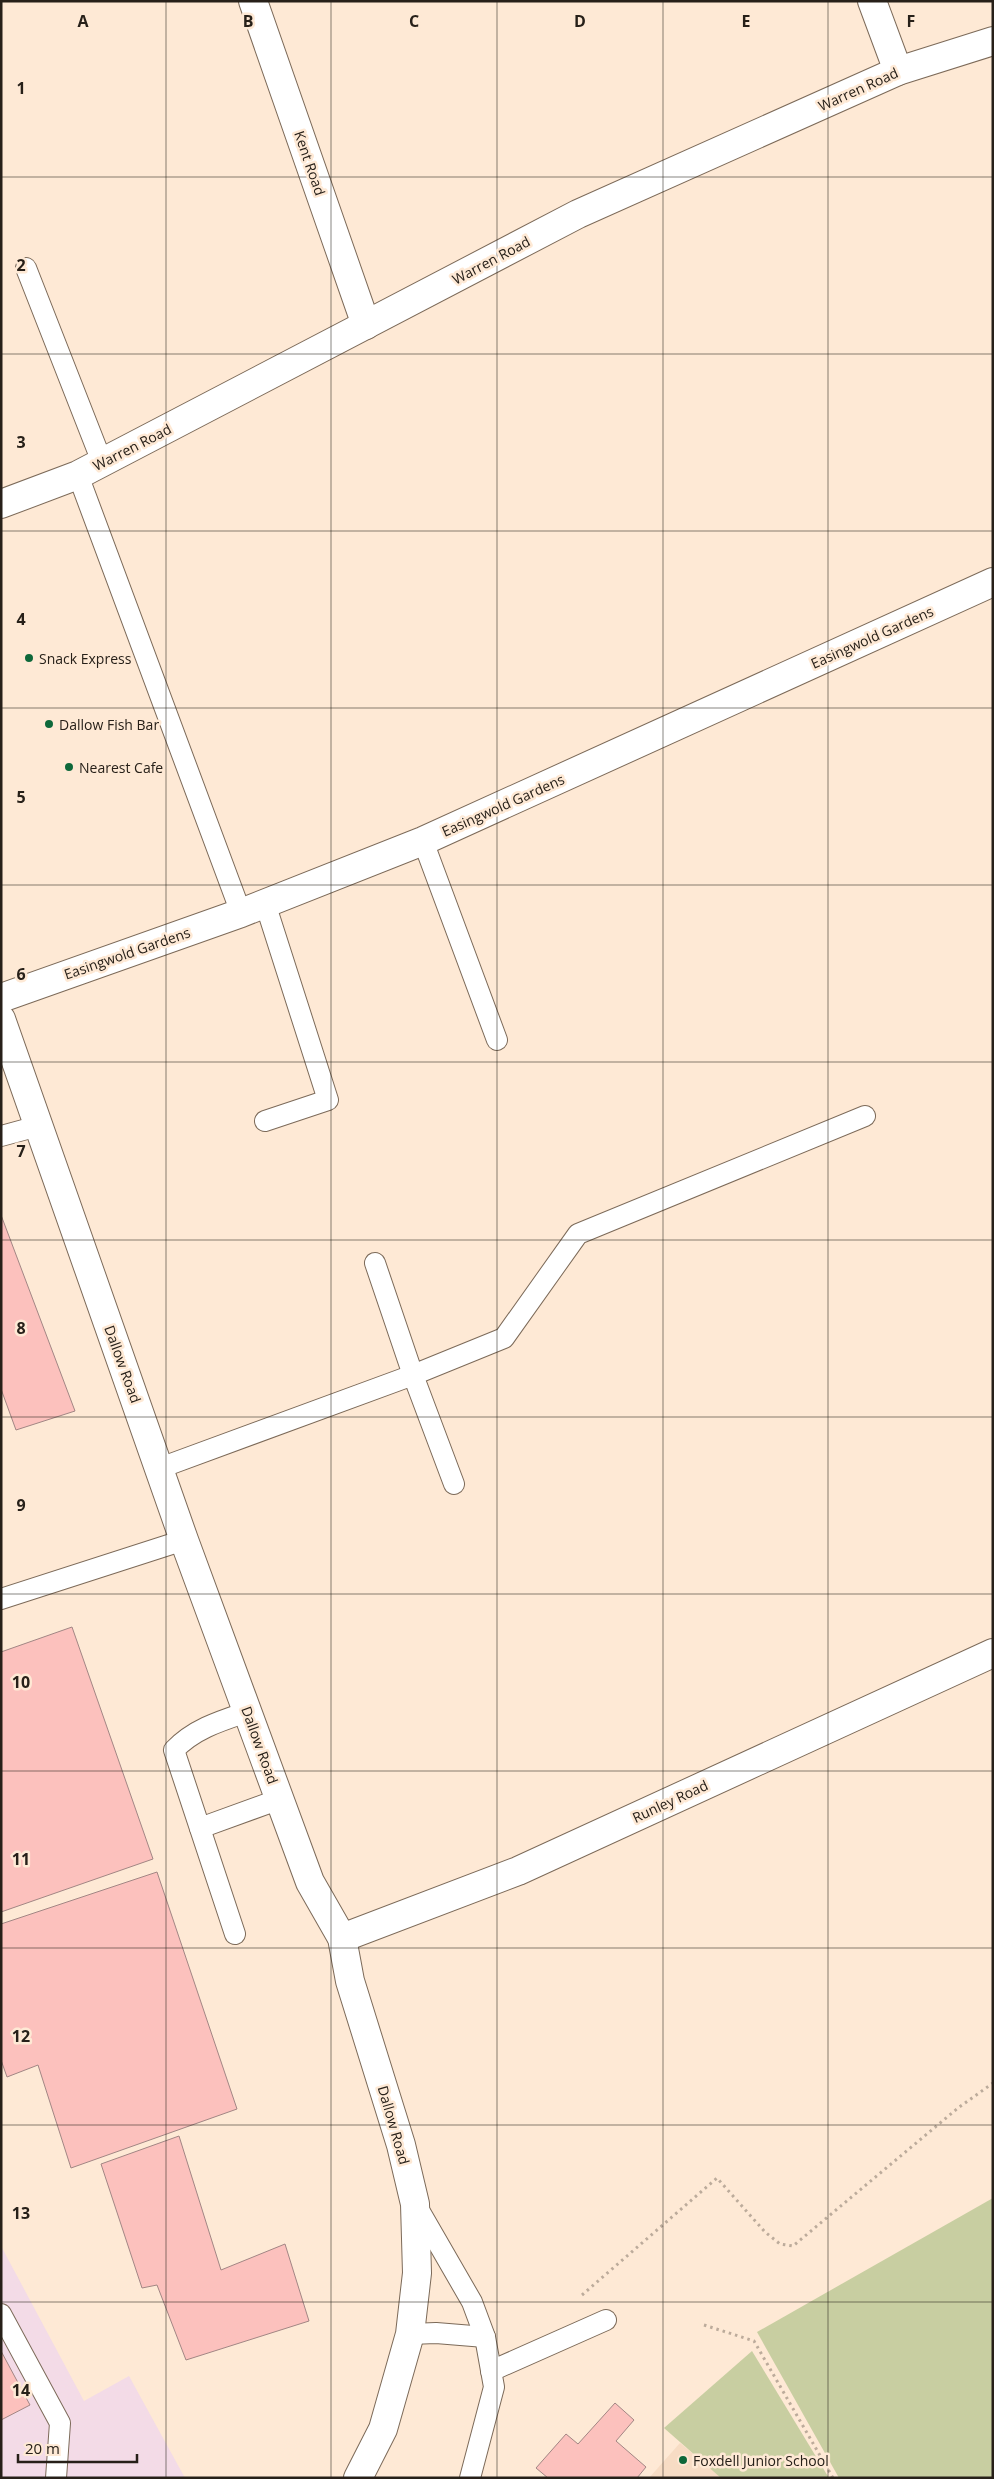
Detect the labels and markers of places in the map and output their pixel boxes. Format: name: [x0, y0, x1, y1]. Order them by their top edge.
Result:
place label: Snack Express: [39, 649, 132, 668]
marker: Snack Express: [23, 652, 35, 664]
place label: Dallow Fish Bar: [59, 715, 159, 734]
marker: Dallow Fish Bar: [43, 718, 55, 730]
place label: Nearest Cafe: [79, 758, 163, 777]
marker: Nearest Cafe: [63, 761, 75, 773]
place label: Foxdell Junior School: [693, 2451, 829, 2470]
marker: Foxdell Junior School: [677, 2454, 689, 2466]

